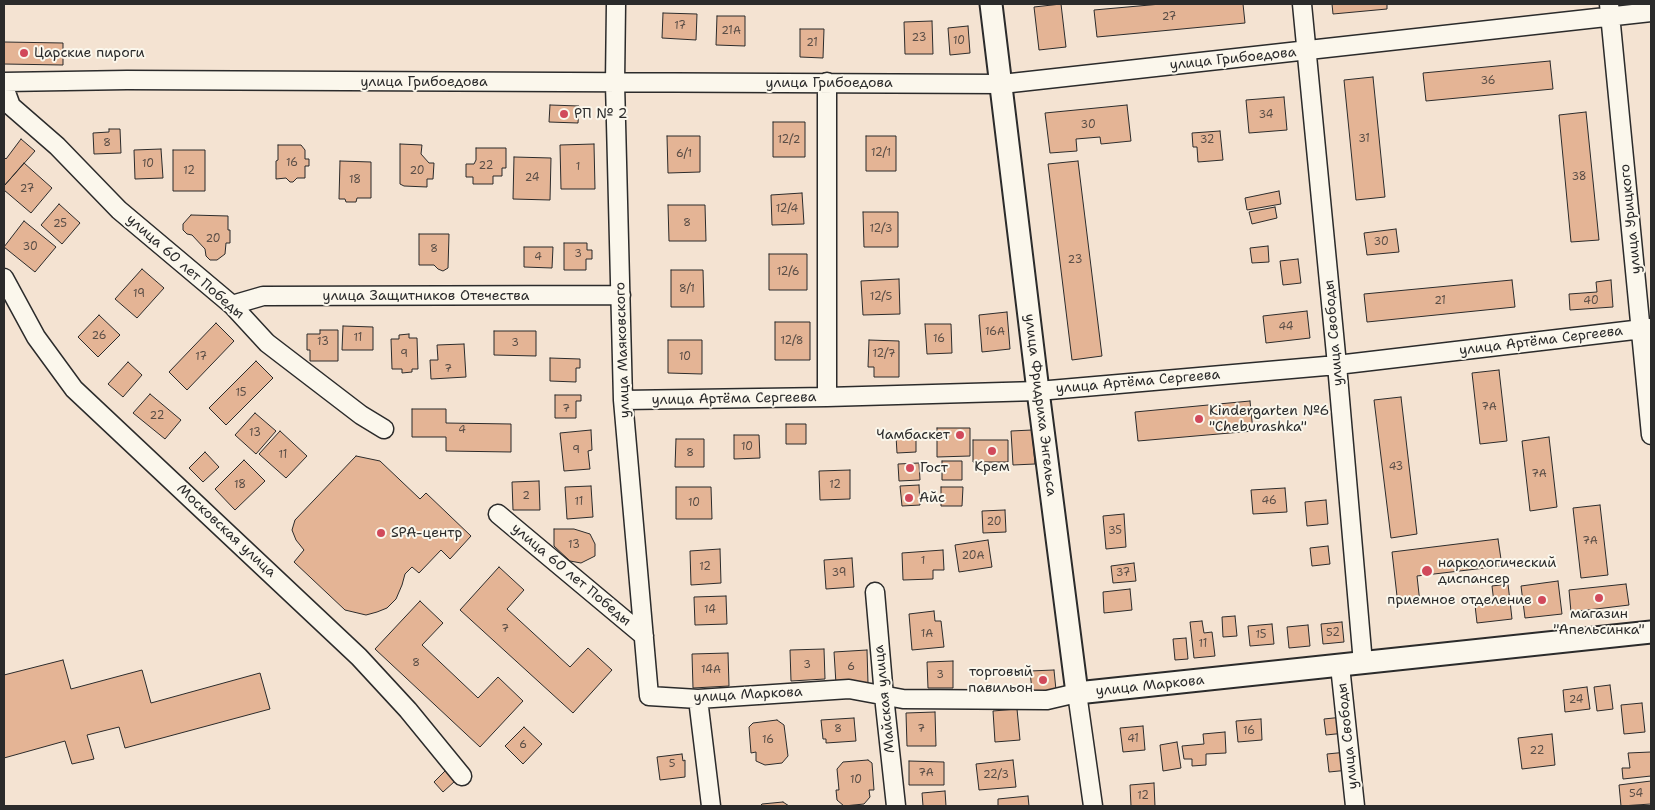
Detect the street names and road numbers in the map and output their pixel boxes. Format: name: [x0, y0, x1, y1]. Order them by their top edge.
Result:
street label: улица Грибоедова: [1169, 44, 1297, 74]
street label: улица Грибоедова: [360, 74, 488, 90]
street label: улица Грибоедова: [765, 75, 893, 91]
street label: улица Урицкого: [1617, 163, 1645, 275]
street label: улица 60 лет Победы: [123, 211, 247, 323]
street label: улица Свободы: [1321, 279, 1347, 387]
street label: улица Маяковского: [612, 281, 634, 419]
street label: улица Защитников Отечества: [323, 288, 529, 304]
street label: улица Фридриха Энгельса: [1020, 313, 1060, 497]
street label: улица Артёма Сергеева: [1458, 323, 1624, 359]
street label: улица Артёма Сергеева: [1055, 366, 1221, 398]
street label: улица Артёма Сергеева: [651, 389, 817, 409]
street label: Московская улица: [173, 481, 279, 581]
street label: улица 60 лет Победы: [508, 520, 634, 630]
street label: Майская улица: [871, 644, 899, 754]
street label: улица Маркова: [1095, 672, 1205, 700]
street label: улица Свободы: [1334, 682, 1362, 790]
street label: улица Маркова: [693, 684, 803, 706]

